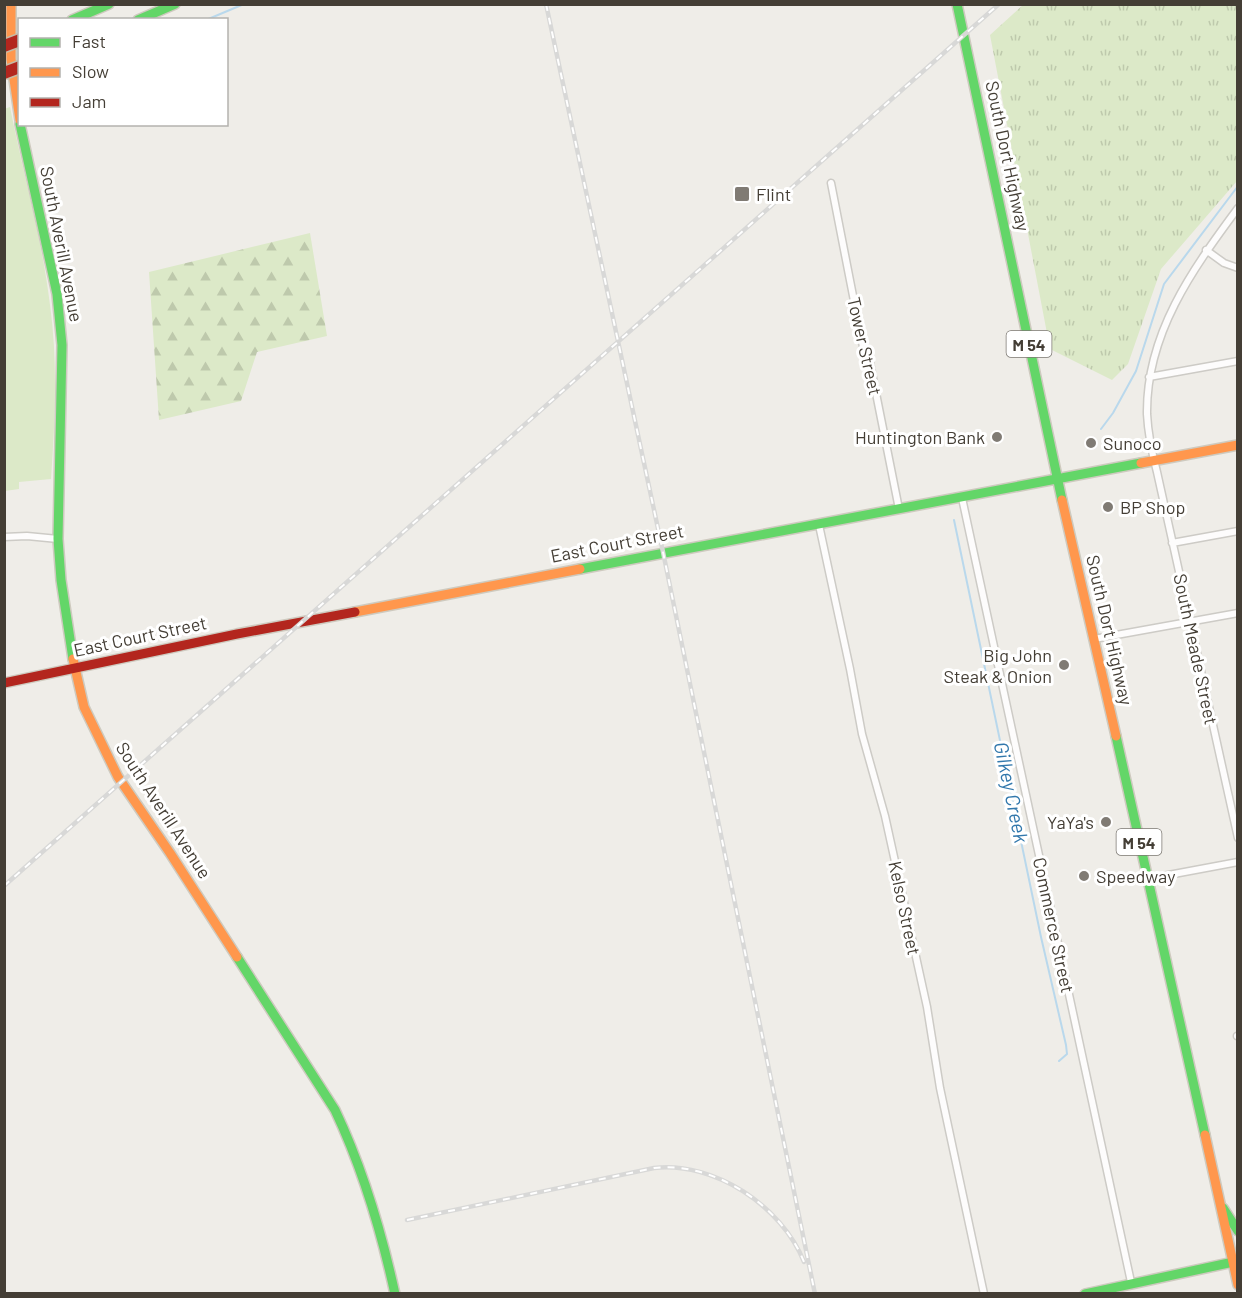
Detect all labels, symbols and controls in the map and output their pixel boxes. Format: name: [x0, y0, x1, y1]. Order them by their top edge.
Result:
legend: [18, 18, 228, 126]
text: Fast: [72, 30, 106, 52]
text: Slow: [72, 60, 109, 82]
street label: South Dort Highway: [981, 79, 1035, 233]
text: Jam: [72, 90, 106, 112]
street label: South Averill Avenue: [36, 164, 88, 324]
place label: Flint: [756, 183, 791, 205]
marker: Flint: [733, 185, 751, 203]
street label: Tower Street: [843, 295, 887, 397]
road number: M 54: [1006, 331, 1052, 357]
place label: Huntington Bank: [855, 426, 985, 448]
marker: Huntington Bank: [990, 430, 1004, 444]
place label: Sunoco: [1103, 432, 1162, 454]
marker: Sunoco: [1084, 436, 1098, 450]
place label: BP Shop: [1120, 496, 1185, 518]
marker: BP Shop: [1101, 500, 1115, 514]
street label: East Court Street: [548, 519, 686, 567]
street label: South Dort Highway: [1082, 553, 1138, 707]
street label: South Meade Street: [1169, 572, 1223, 726]
street label: East Court Street: [72, 611, 208, 661]
place label: Big John Steak & Onion: [943, 644, 1052, 687]
marker: Big John Steak & Onion: [1057, 658, 1071, 672]
street label: South Averill Avenue: [112, 738, 216, 882]
water label: Gilkey Creek: [990, 739, 1034, 845]
place label: YaYa's: [1047, 811, 1094, 833]
marker: YaYa's: [1099, 815, 1113, 829]
road number: M 54: [1116, 829, 1162, 855]
street label: Commerce Street: [1029, 855, 1079, 995]
street label: Kelso Street: [884, 859, 926, 957]
place label: Speedway: [1096, 865, 1176, 887]
marker: Speedway: [1077, 869, 1091, 883]

